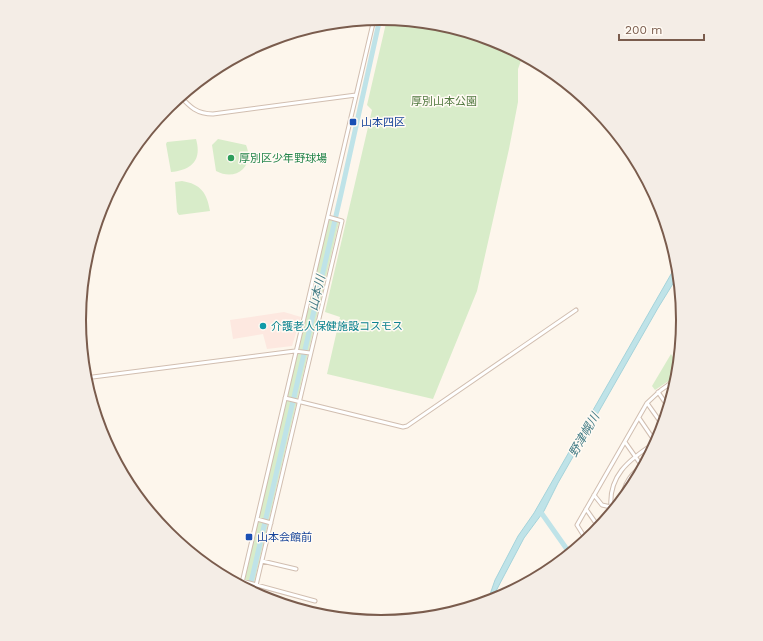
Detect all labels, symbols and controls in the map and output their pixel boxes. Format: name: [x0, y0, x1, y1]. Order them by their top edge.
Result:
scale bar: [619, 16, 704, 42]
text: 200 m: [625, 23, 662, 37]
park label: 厚別山本公園: [411, 95, 477, 108]
place label: 山本四区: [361, 116, 405, 129]
marker: 山本四区: [348, 117, 358, 127]
place label: 厚別区少年野球場: [239, 152, 327, 165]
marker: 厚別区少年野球場: [226, 153, 236, 163]
water label: 山本川: [306, 272, 328, 312]
place label: 介護老人保健施設コスモス: [271, 320, 403, 333]
marker: 介護老人保健施設コスモス: [258, 321, 268, 331]
water label: 野津幌川: [566, 409, 603, 459]
place label: 山本会館前: [257, 531, 312, 544]
marker: 山本会館前: [244, 532, 254, 542]

